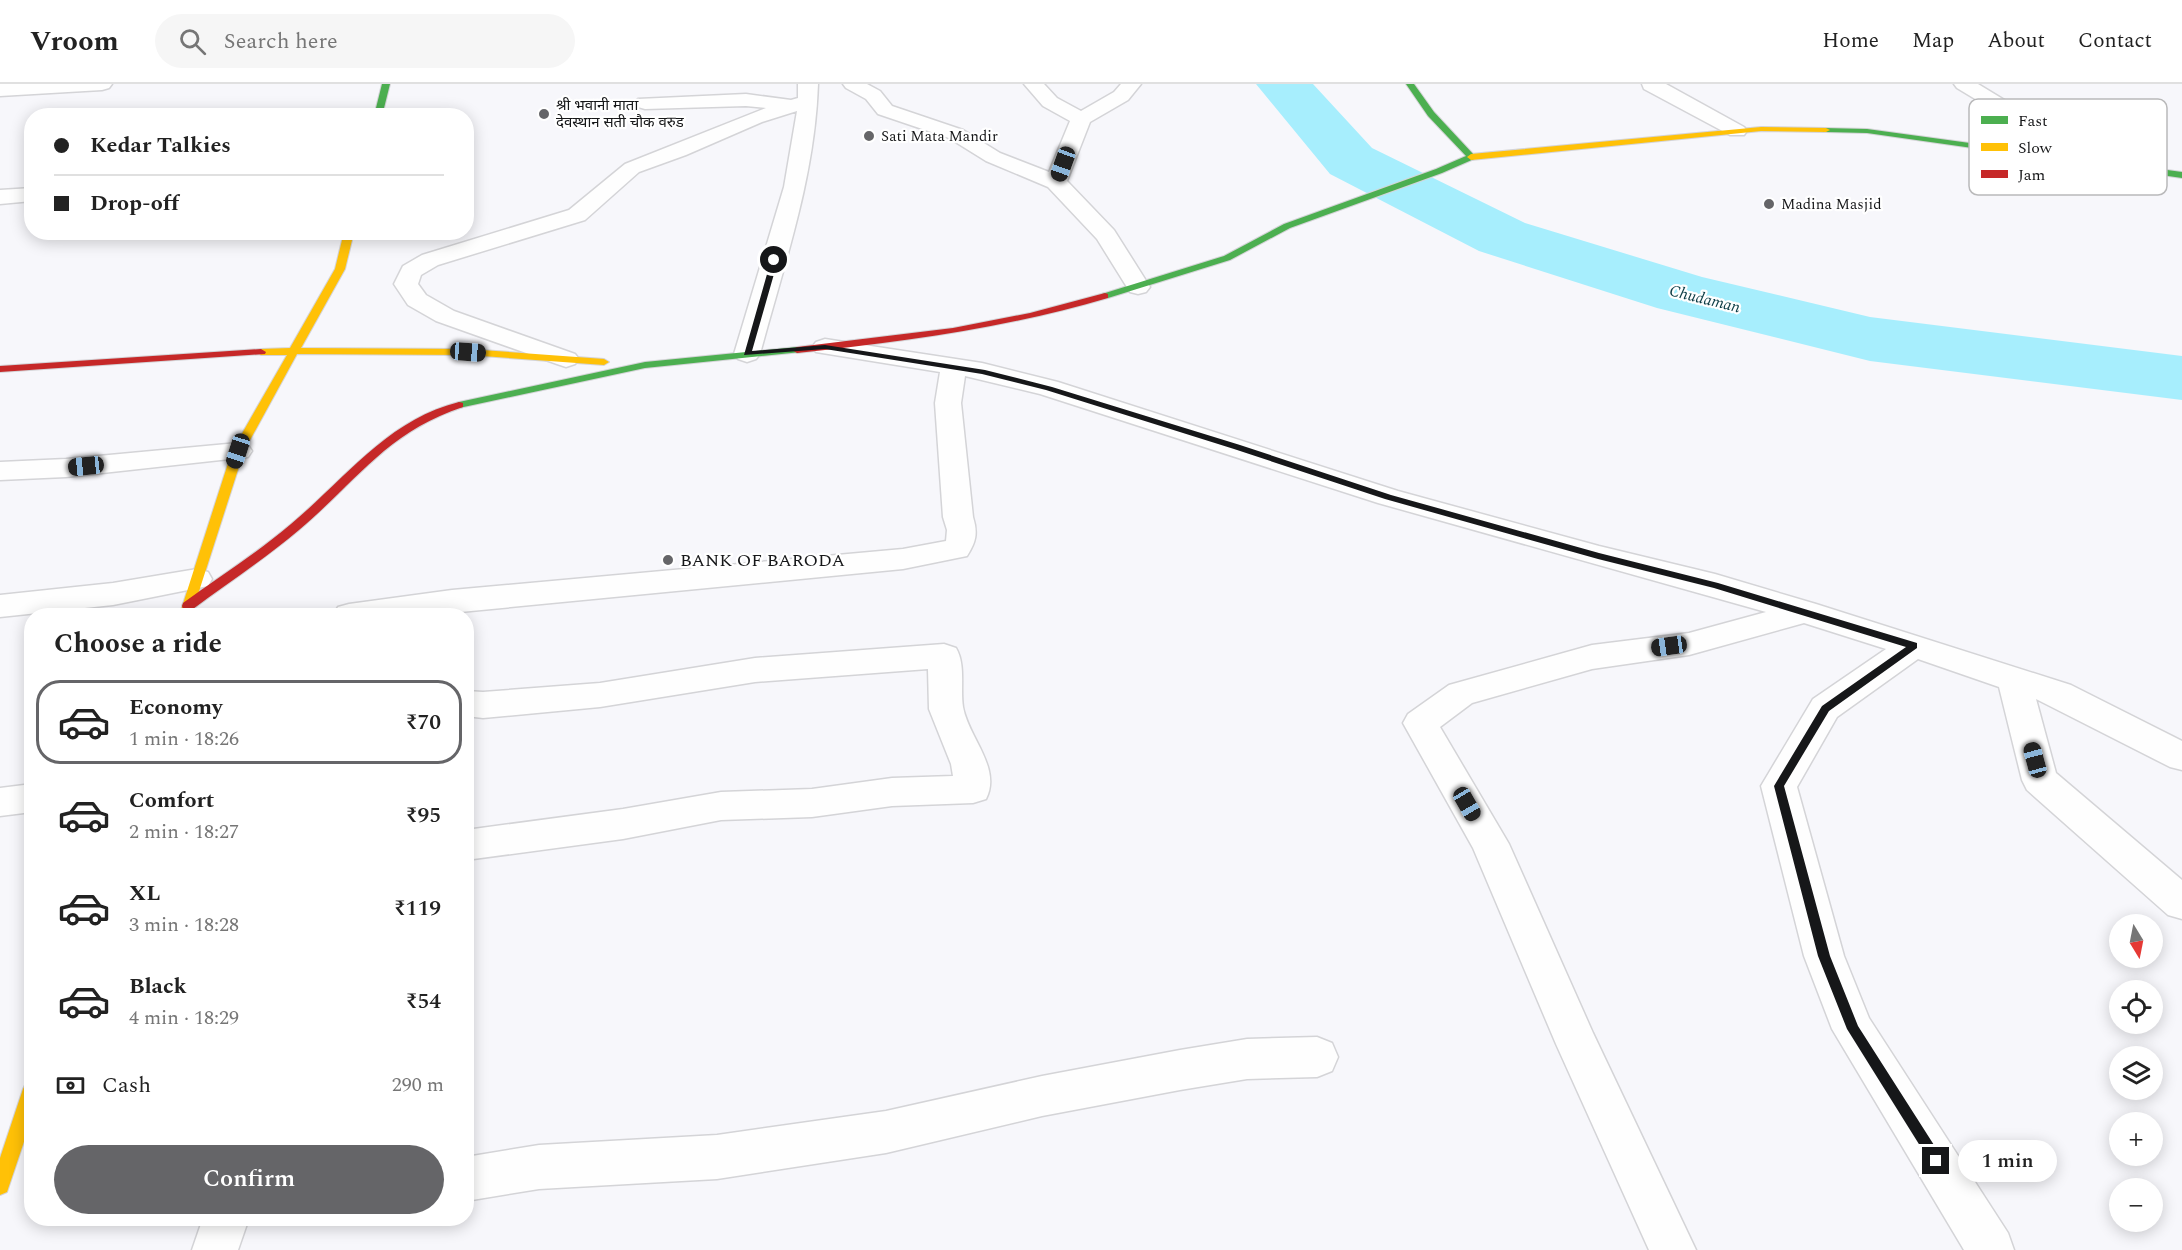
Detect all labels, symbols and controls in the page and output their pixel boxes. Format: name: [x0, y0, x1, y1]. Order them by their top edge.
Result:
search box: [155, 14, 575, 68]
text: Vroom: [30, 20, 119, 63]
icon: search: [176, 25, 209, 58]
text: Search here: [224, 25, 338, 58]
text: Home: [1822, 25, 1879, 57]
text: Map: [1912, 25, 1954, 57]
text: About: [1987, 25, 2045, 57]
text: Contact: [2078, 25, 2152, 57]
place label: श्री भवानी माता देवस्थान सती चौक वरुड: [556, 94, 685, 134]
legend: [1969, 99, 2167, 195]
marker: श्री भवानी माता देवस्थान सती चौक वरुड: [537, 107, 551, 121]
text: Fast: [2018, 109, 2048, 133]
place label: Sati Mata Mandir: [881, 125, 998, 148]
text: Kedar Talkies: [90, 129, 231, 162]
marker: Sati Mata Mandir: [862, 129, 876, 143]
text: Slow: [2018, 136, 2053, 160]
car: [1048, 144, 1078, 184]
text: Jam: [2018, 163, 2046, 187]
text: Drop-off: [90, 187, 179, 220]
place label: Madina Masjid: [1781, 193, 1882, 216]
marker: Madina Masjid: [1762, 197, 1776, 211]
route start: [760, 246, 787, 273]
water label: Chudaman: [1667, 279, 1743, 319]
car: [449, 342, 487, 362]
car: [224, 431, 252, 471]
car: [67, 455, 105, 477]
place label: BANK OF BARODA: [680, 547, 845, 574]
marker: BANK OF BARODA: [661, 553, 675, 567]
text: Choose a ride: [54, 623, 222, 665]
car: [1650, 635, 1688, 657]
text: Economy: [129, 691, 222, 724]
icon: car: [57, 695, 111, 749]
text: ₹70: [406, 706, 441, 739]
text: 1 min · 18:26: [129, 724, 239, 754]
car: [2022, 740, 2048, 780]
text: Comfort: [129, 784, 214, 817]
car: [1450, 784, 1484, 824]
icon: car: [57, 788, 111, 842]
text: ₹95: [406, 799, 441, 832]
text: 2 min · 18:27: [129, 817, 239, 847]
text: XL: [129, 877, 160, 910]
icon: car: [57, 881, 111, 935]
text: ₹119: [394, 892, 441, 925]
text: 3 min · 18:28: [129, 910, 239, 940]
north arrow: [2109, 914, 2163, 968]
map controls: [2109, 914, 2163, 1232]
text: Black: [129, 970, 187, 1003]
icon: car: [57, 974, 111, 1028]
button: locate: [2109, 980, 2163, 1034]
text: ₹54: [406, 985, 441, 1018]
text: 4 min · 18:29: [129, 1003, 239, 1033]
button: layers: [2109, 1046, 2163, 1100]
icon: cash: [54, 1069, 87, 1102]
text: Cash: [102, 1069, 151, 1102]
text: 290 m: [392, 1070, 444, 1100]
button: +: [2109, 1112, 2163, 1166]
callout: 1 min: [1957, 1140, 2056, 1182]
button: Confirm: [54, 1145, 444, 1214]
text: 1 min: [1982, 1146, 2033, 1176]
route end: [1922, 1147, 1949, 1174]
button: −: [2109, 1178, 2163, 1232]

